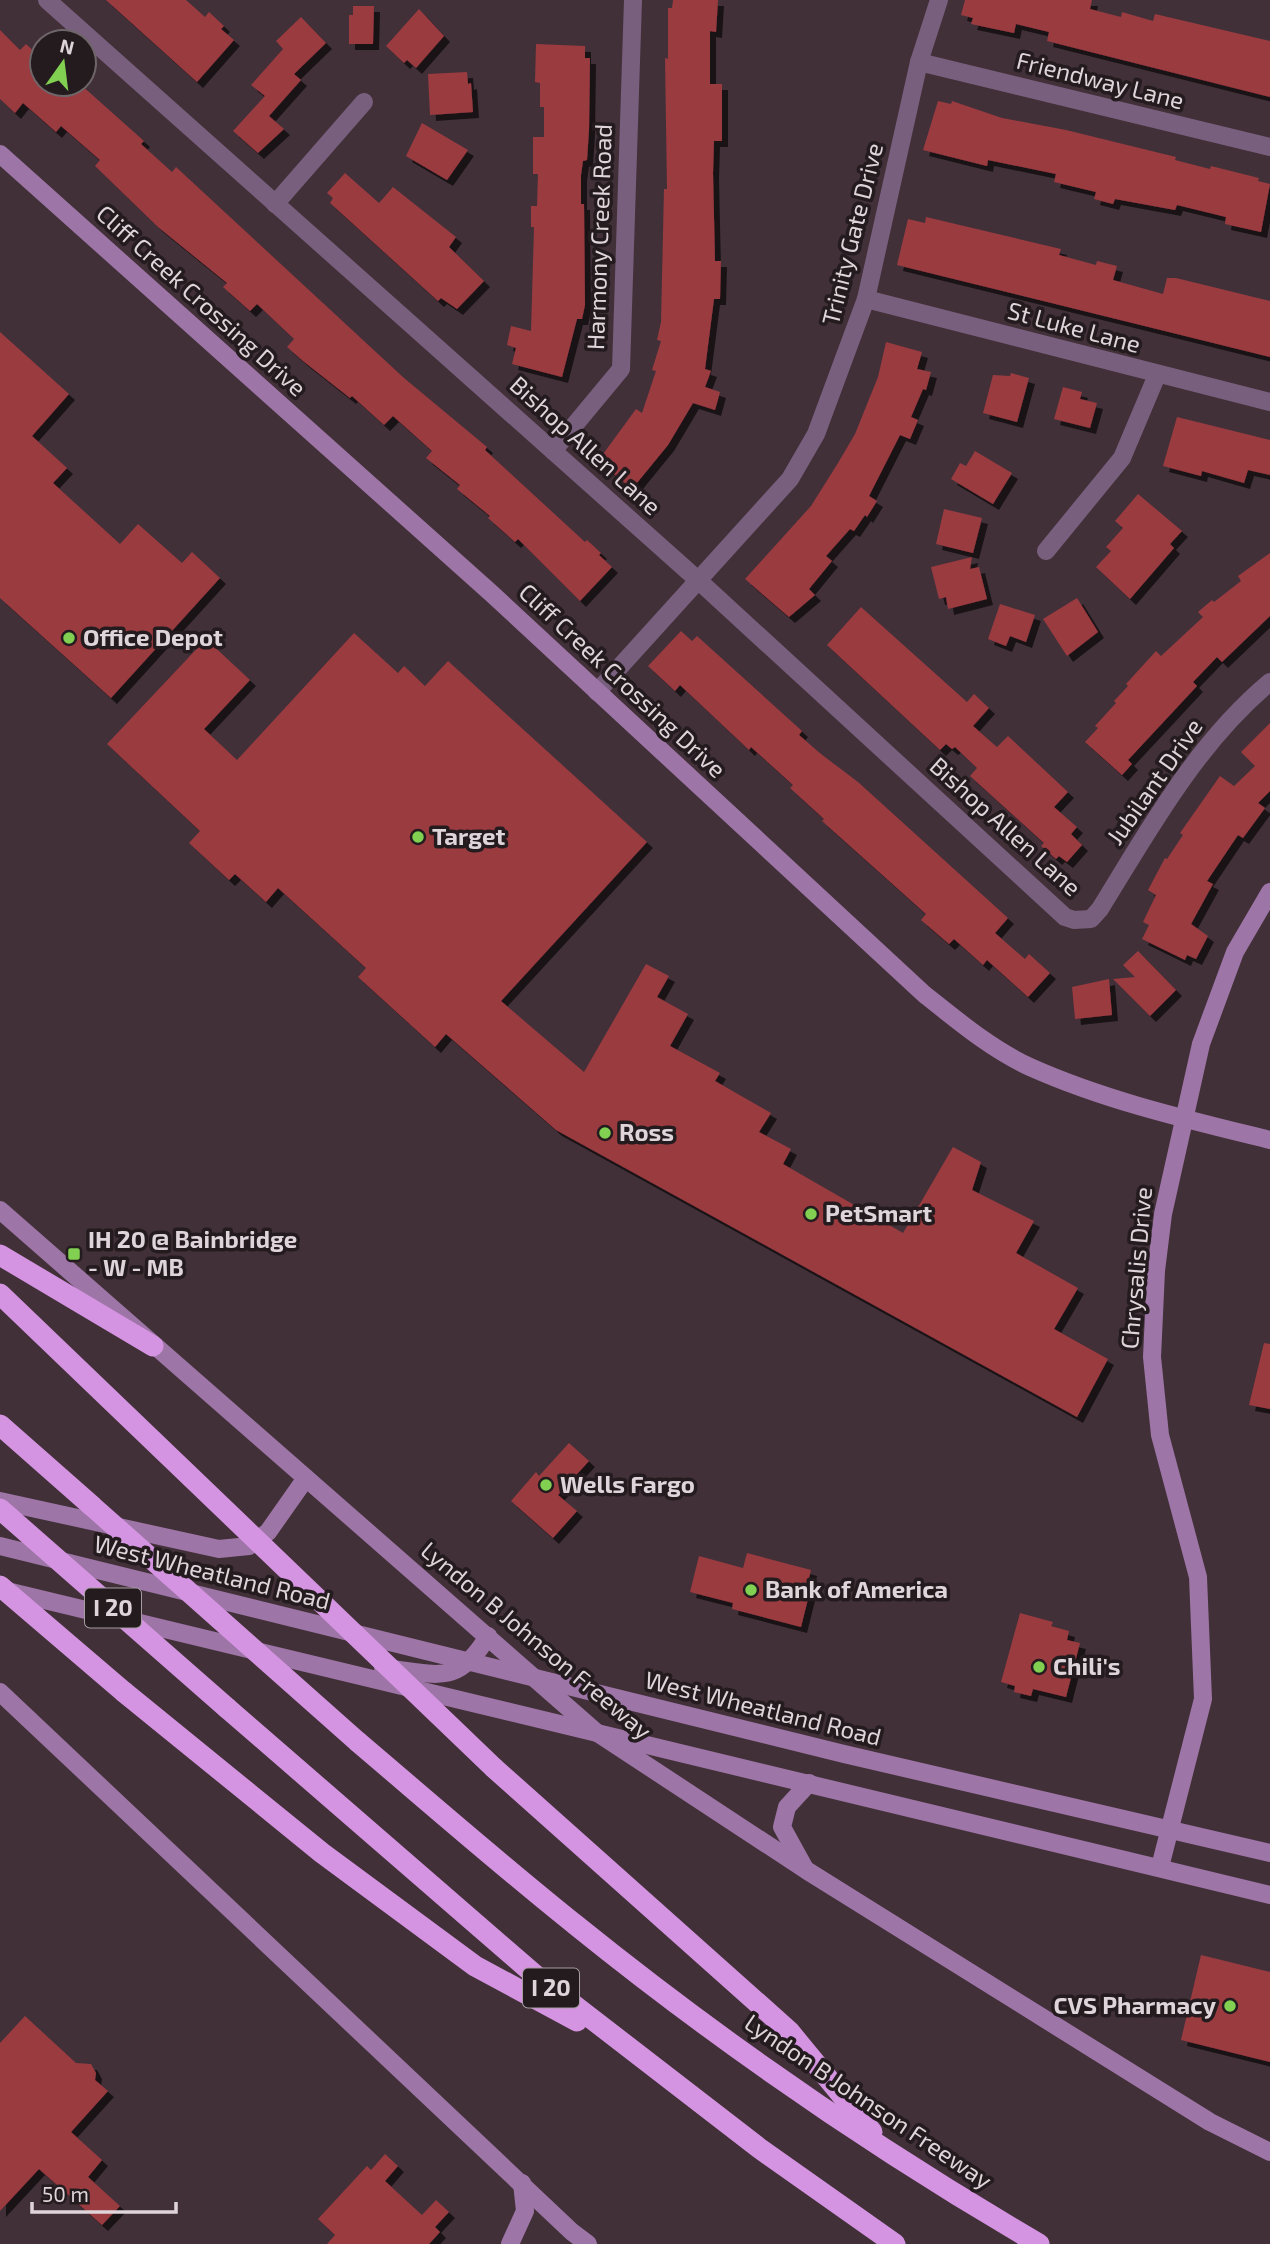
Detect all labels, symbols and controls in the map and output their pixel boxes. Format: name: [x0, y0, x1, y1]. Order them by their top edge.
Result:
north arrow: [28, 28, 98, 98]
text: N: [58, 33, 77, 59]
street label: Friendway Lane: [1014, 45, 1187, 114]
street label: Harmony Creek Road: [580, 123, 617, 351]
street label: Trinity Gate Drive: [815, 140, 888, 328]
street label: Cliff Creek Crossing Drive: [91, 198, 313, 402]
street label: St Luke Lane: [1005, 295, 1144, 358]
street label: Bishop Allen Lane: [505, 370, 667, 520]
street label: Cliff Creek Crossing Drive: [514, 577, 732, 783]
place label: Office Depot: [83, 622, 223, 651]
marker: Office Depot: [61, 630, 77, 646]
street label: Jubilant Drive: [1100, 713, 1208, 850]
street label: Bishop Allen Lane: [925, 751, 1087, 901]
place label: Target: [432, 821, 506, 850]
marker: Target: [410, 829, 426, 845]
place label: Ross: [619, 1117, 674, 1146]
marker: Ross: [597, 1125, 613, 1141]
street label: Chrysalis Drive: [1114, 1185, 1157, 1350]
place label: PetSmart: [825, 1198, 932, 1227]
marker: PetSmart: [803, 1206, 819, 1222]
place label: IH 20 @ Bainbridge - W - MB: [88, 1224, 297, 1281]
marker: IH 20 @ Bainbridge - W - MB: [66, 1246, 82, 1262]
place label: Wells Fargo: [560, 1469, 695, 1498]
marker: Wells Fargo: [538, 1477, 554, 1493]
street label: West Wheatland Road: [91, 1528, 333, 1615]
street label: Lyndon B Johnson Freeway: [416, 1535, 658, 1745]
place label: Bank of America: [765, 1574, 948, 1603]
marker: Bank of America: [743, 1582, 759, 1598]
road number: I 20: [85, 1588, 141, 1628]
place label: Chili's: [1053, 1651, 1121, 1680]
marker: Chili's: [1031, 1659, 1047, 1675]
street label: West Wheatland Road: [642, 1664, 884, 1751]
road number: I 20: [523, 1968, 579, 2008]
place label: CVS Pharmacy: [1053, 1990, 1216, 2019]
marker: CVS Pharmacy: [1222, 1998, 1238, 2014]
street label: Lyndon B Johnson Freeway: [740, 2007, 998, 2195]
scale bar: [32, 2170, 175, 2214]
text: 50 m: [42, 2181, 89, 2206]

